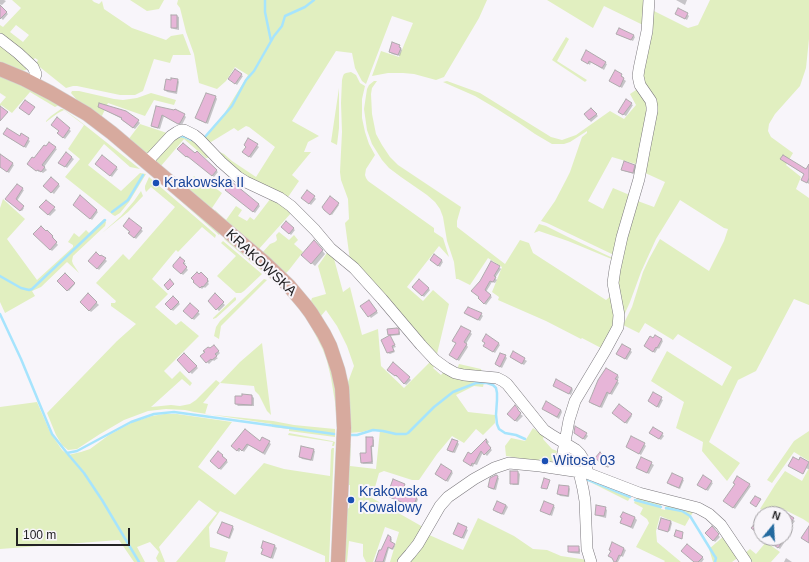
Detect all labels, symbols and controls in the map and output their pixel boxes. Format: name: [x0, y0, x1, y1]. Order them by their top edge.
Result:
place label: Krakowska II: [164, 175, 244, 191]
marker: Krakowska II: [151, 178, 161, 188]
street label: KRAKOWSKA: [222, 226, 300, 300]
place label: Witosa 03: [553, 453, 615, 469]
marker: Witosa 03: [540, 456, 550, 466]
place label: Krakowska Kowalowy: [359, 484, 427, 516]
marker: Krakowska Kowalowy: [346, 495, 356, 505]
north arrow: [753, 506, 793, 546]
text: N: [771, 509, 782, 522]
scale bar: [18, 520, 132, 546]
text: 100 m: [23, 528, 56, 542]

